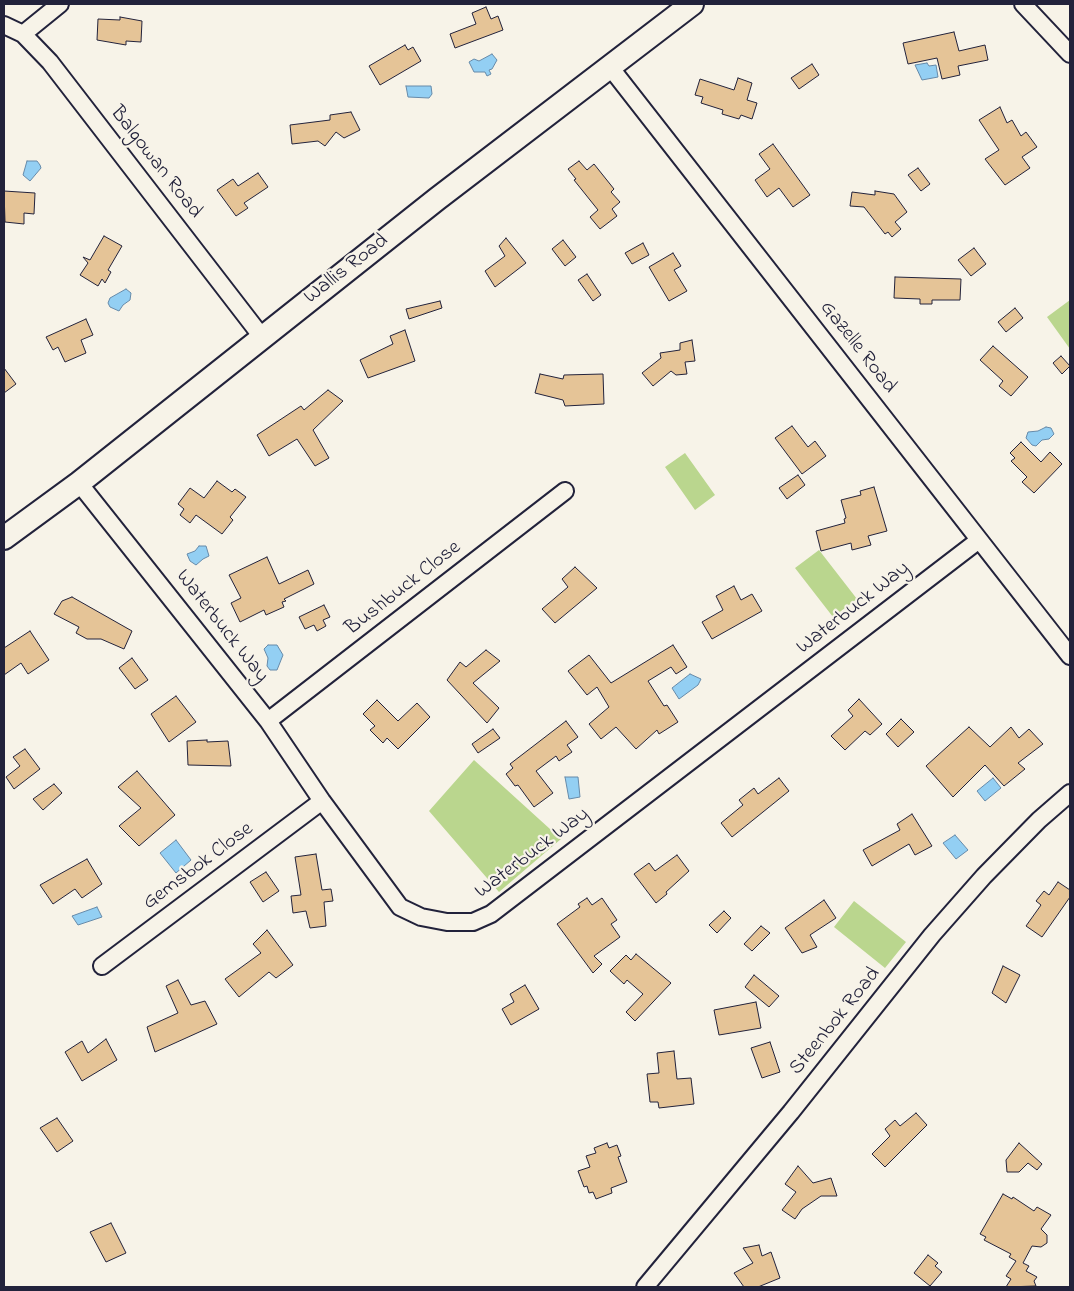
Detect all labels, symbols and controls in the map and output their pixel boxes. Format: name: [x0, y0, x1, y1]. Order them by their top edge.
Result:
street label: Balgowan Road: [103, 102, 207, 224]
street label: Wallis Road: [300, 229, 394, 311]
street label: Gazelle Road: [813, 297, 901, 399]
street label: Bushbuck Close: [341, 536, 467, 642]
street label: Waterbuck Way: [792, 557, 916, 661]
street label: Waterbuck Way: [169, 565, 273, 689]
street label: Waterbuck Way: [471, 803, 595, 905]
street label: Gemsbok Close: [139, 817, 259, 917]
street label: Steenbok Road: [785, 963, 887, 1081]

